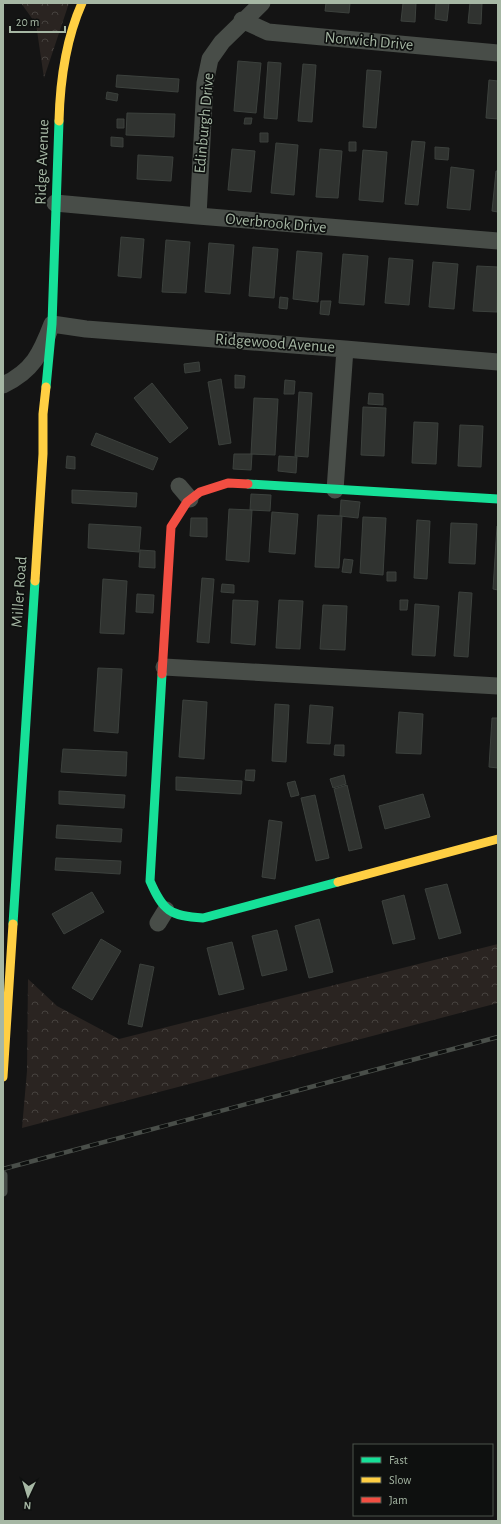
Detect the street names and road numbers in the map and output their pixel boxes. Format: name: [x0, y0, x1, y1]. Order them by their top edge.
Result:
street label: Norwich Drive: [324, 29, 414, 53]
street label: Edinburgh Drive: [192, 72, 216, 174]
street label: Ridge Avenue: [33, 119, 51, 205]
street label: Overbrook Drive: [225, 211, 327, 235]
street label: Ridgewood Avenue: [215, 331, 335, 355]
street label: Miller Road: [9, 556, 29, 628]

